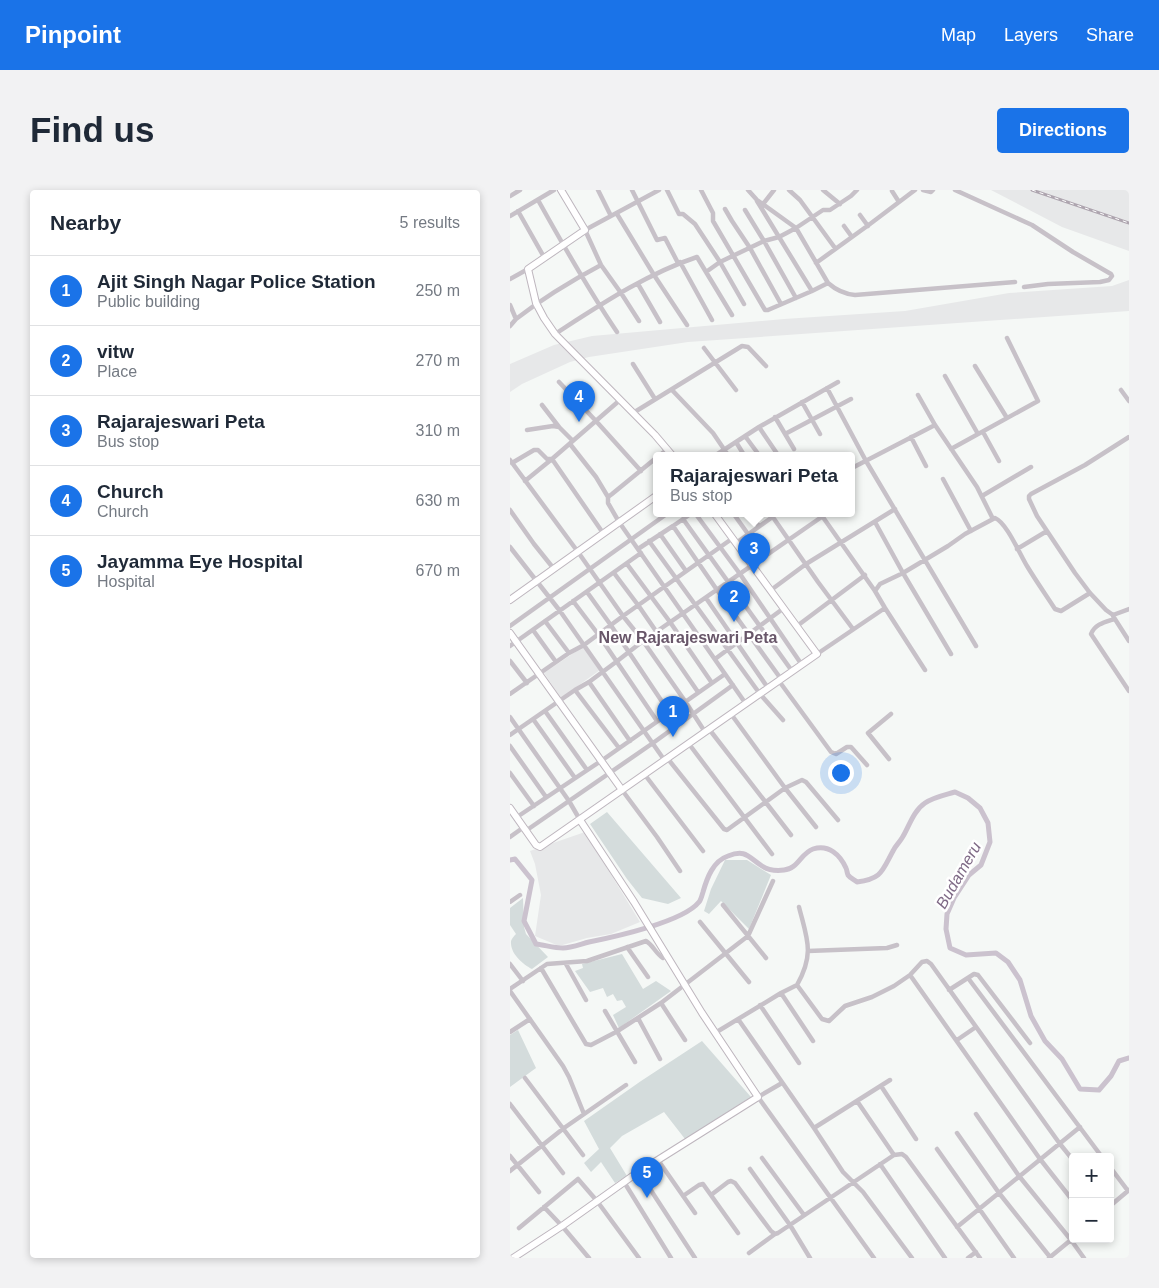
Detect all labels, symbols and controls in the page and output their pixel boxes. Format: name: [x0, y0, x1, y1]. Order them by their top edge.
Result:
text: Pinpoint: [25, 21, 121, 48]
text: Map: [941, 25, 976, 45]
text: Layers: [1004, 25, 1058, 45]
text: Share: [1086, 25, 1134, 45]
button: Directions: [997, 108, 1129, 153]
text: Find us: [30, 110, 154, 149]
text: Nearby: [50, 211, 121, 234]
text: 5 results: [400, 214, 460, 231]
text: Ajit Singh Nagar Police Station: [97, 271, 376, 292]
text: 1: [62, 282, 70, 299]
text: 250 m: [416, 282, 460, 299]
text: Public building: [97, 293, 200, 310]
text: vitw: [97, 341, 134, 362]
text: 2: [62, 352, 70, 369]
text: 270 m: [416, 352, 460, 369]
text: Place: [97, 363, 137, 380]
pin: 4: [563, 381, 595, 422]
text: Rajarajeswari Peta: [97, 411, 265, 432]
text: 3: [62, 422, 70, 439]
text: 310 m: [416, 422, 460, 439]
text: Bus stop: [97, 433, 159, 450]
popup: [653, 452, 855, 517]
text: Rajarajeswari Peta: [670, 465, 838, 486]
text: Church: [97, 481, 164, 502]
text: Bus stop: [670, 487, 732, 504]
text: 4: [62, 492, 70, 509]
text: 630 m: [416, 492, 460, 509]
text: Church: [97, 503, 149, 520]
pin: 3: [738, 533, 770, 574]
text: Jayamma Eye Hospital: [97, 551, 303, 572]
text: 5: [62, 562, 70, 579]
text: 670 m: [416, 562, 460, 579]
text: Hospital: [97, 573, 155, 590]
pin: 2: [718, 581, 750, 622]
district label: New Rajarajeswari Peta: [599, 629, 777, 646]
pin: 1: [657, 696, 689, 737]
your location: [828, 760, 854, 786]
water label: Budameru: [933, 839, 984, 911]
map controls: [1069, 1153, 1114, 1243]
button: +: [1069, 1153, 1114, 1198]
pin: 5: [631, 1157, 663, 1198]
button: −: [1069, 1198, 1114, 1243]

